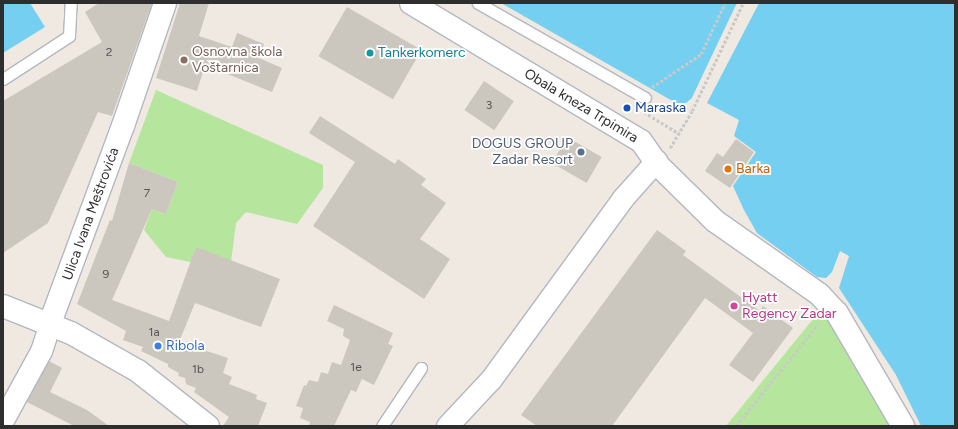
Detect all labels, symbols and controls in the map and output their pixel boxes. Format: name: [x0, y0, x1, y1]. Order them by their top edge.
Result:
place label: Osnovna škola Voštarnica: [192, 44, 282, 76]
place label: Tankerkomerc: [378, 45, 465, 61]
house number: 2: [106, 46, 112, 60]
marker: Tankerkomerc: [365, 48, 375, 58]
marker: Osnovna škola Voštarnica: [179, 55, 189, 65]
street label: Obala kneza Trpimira: [521, 65, 641, 147]
house number: 3: [486, 99, 492, 113]
place label: Maraska: [635, 100, 686, 116]
marker: Maraska: [622, 103, 632, 113]
place label: DOGUS GROUP Zadar Resort: [472, 136, 573, 168]
street label: Ulica Ivana Meštrovića: [59, 145, 123, 283]
marker: DOGUS GROUP Zadar Resort: [576, 147, 586, 157]
place label: Barka: [736, 161, 770, 177]
marker: Barka: [723, 164, 733, 174]
house number: 7: [144, 187, 150, 201]
house number: 9: [103, 268, 109, 282]
place label: Hyatt Regency Zadar: [742, 290, 836, 322]
marker: Hyatt Regency Zadar: [729, 301, 739, 311]
house number: 1a: [148, 326, 160, 340]
place label: Ribola: [166, 338, 205, 354]
marker: Ribola: [153, 341, 163, 351]
house number: 1e: [350, 361, 362, 375]
house number: 1b: [192, 363, 204, 377]

